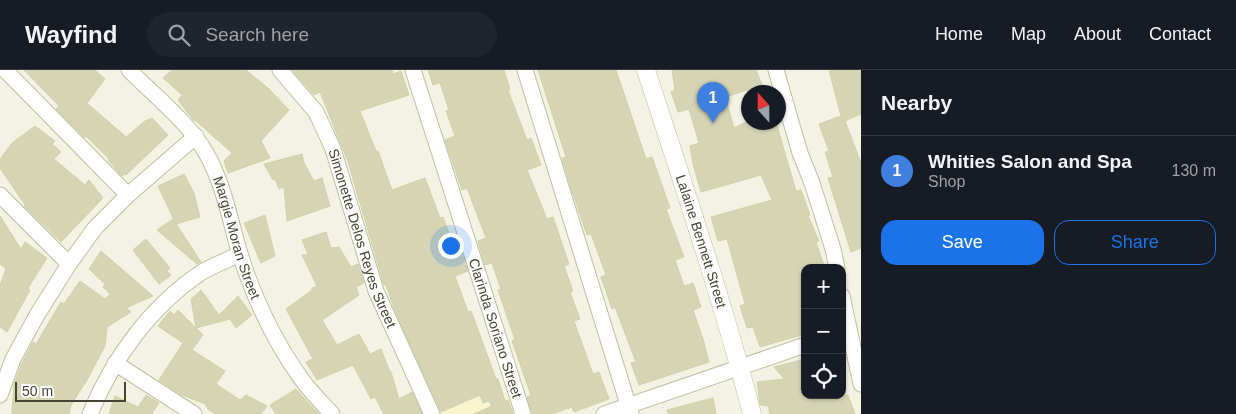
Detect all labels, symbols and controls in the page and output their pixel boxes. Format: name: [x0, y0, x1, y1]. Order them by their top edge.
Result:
search box: [147, 12, 497, 57]
text: Wayfind: [25, 21, 117, 48]
icon: search: [165, 21, 193, 49]
text: Search here: [205, 24, 309, 45]
text: Home: [935, 24, 983, 44]
text: Map: [1011, 24, 1046, 44]
text: About: [1074, 24, 1121, 44]
text: Contact: [1149, 24, 1211, 44]
pin: 1: [697, 82, 729, 123]
north arrow: [741, 85, 786, 130]
text: Nearby: [881, 91, 952, 114]
street label: Simonette Delos Reyes Street: [325, 147, 400, 330]
text: Whities Salon and Spa: [928, 151, 1132, 172]
text: 1: [893, 162, 901, 179]
text: 130 m: [1172, 162, 1216, 179]
street label: Lalaine Bennett Street: [673, 173, 730, 310]
text: Shop: [928, 173, 965, 190]
street label: Margie Moran Street: [210, 174, 264, 302]
button: Save: [881, 220, 1044, 265]
button: Share: [1054, 220, 1216, 265]
your location: [438, 233, 464, 259]
street label: Clarinda Soriano Street: [466, 256, 525, 400]
map controls: [801, 264, 846, 399]
button: +: [801, 264, 846, 309]
button: −: [801, 309, 846, 354]
button: locate: [801, 354, 846, 399]
scale bar: [15, 379, 126, 402]
text: 50 m: [22, 383, 53, 399]

